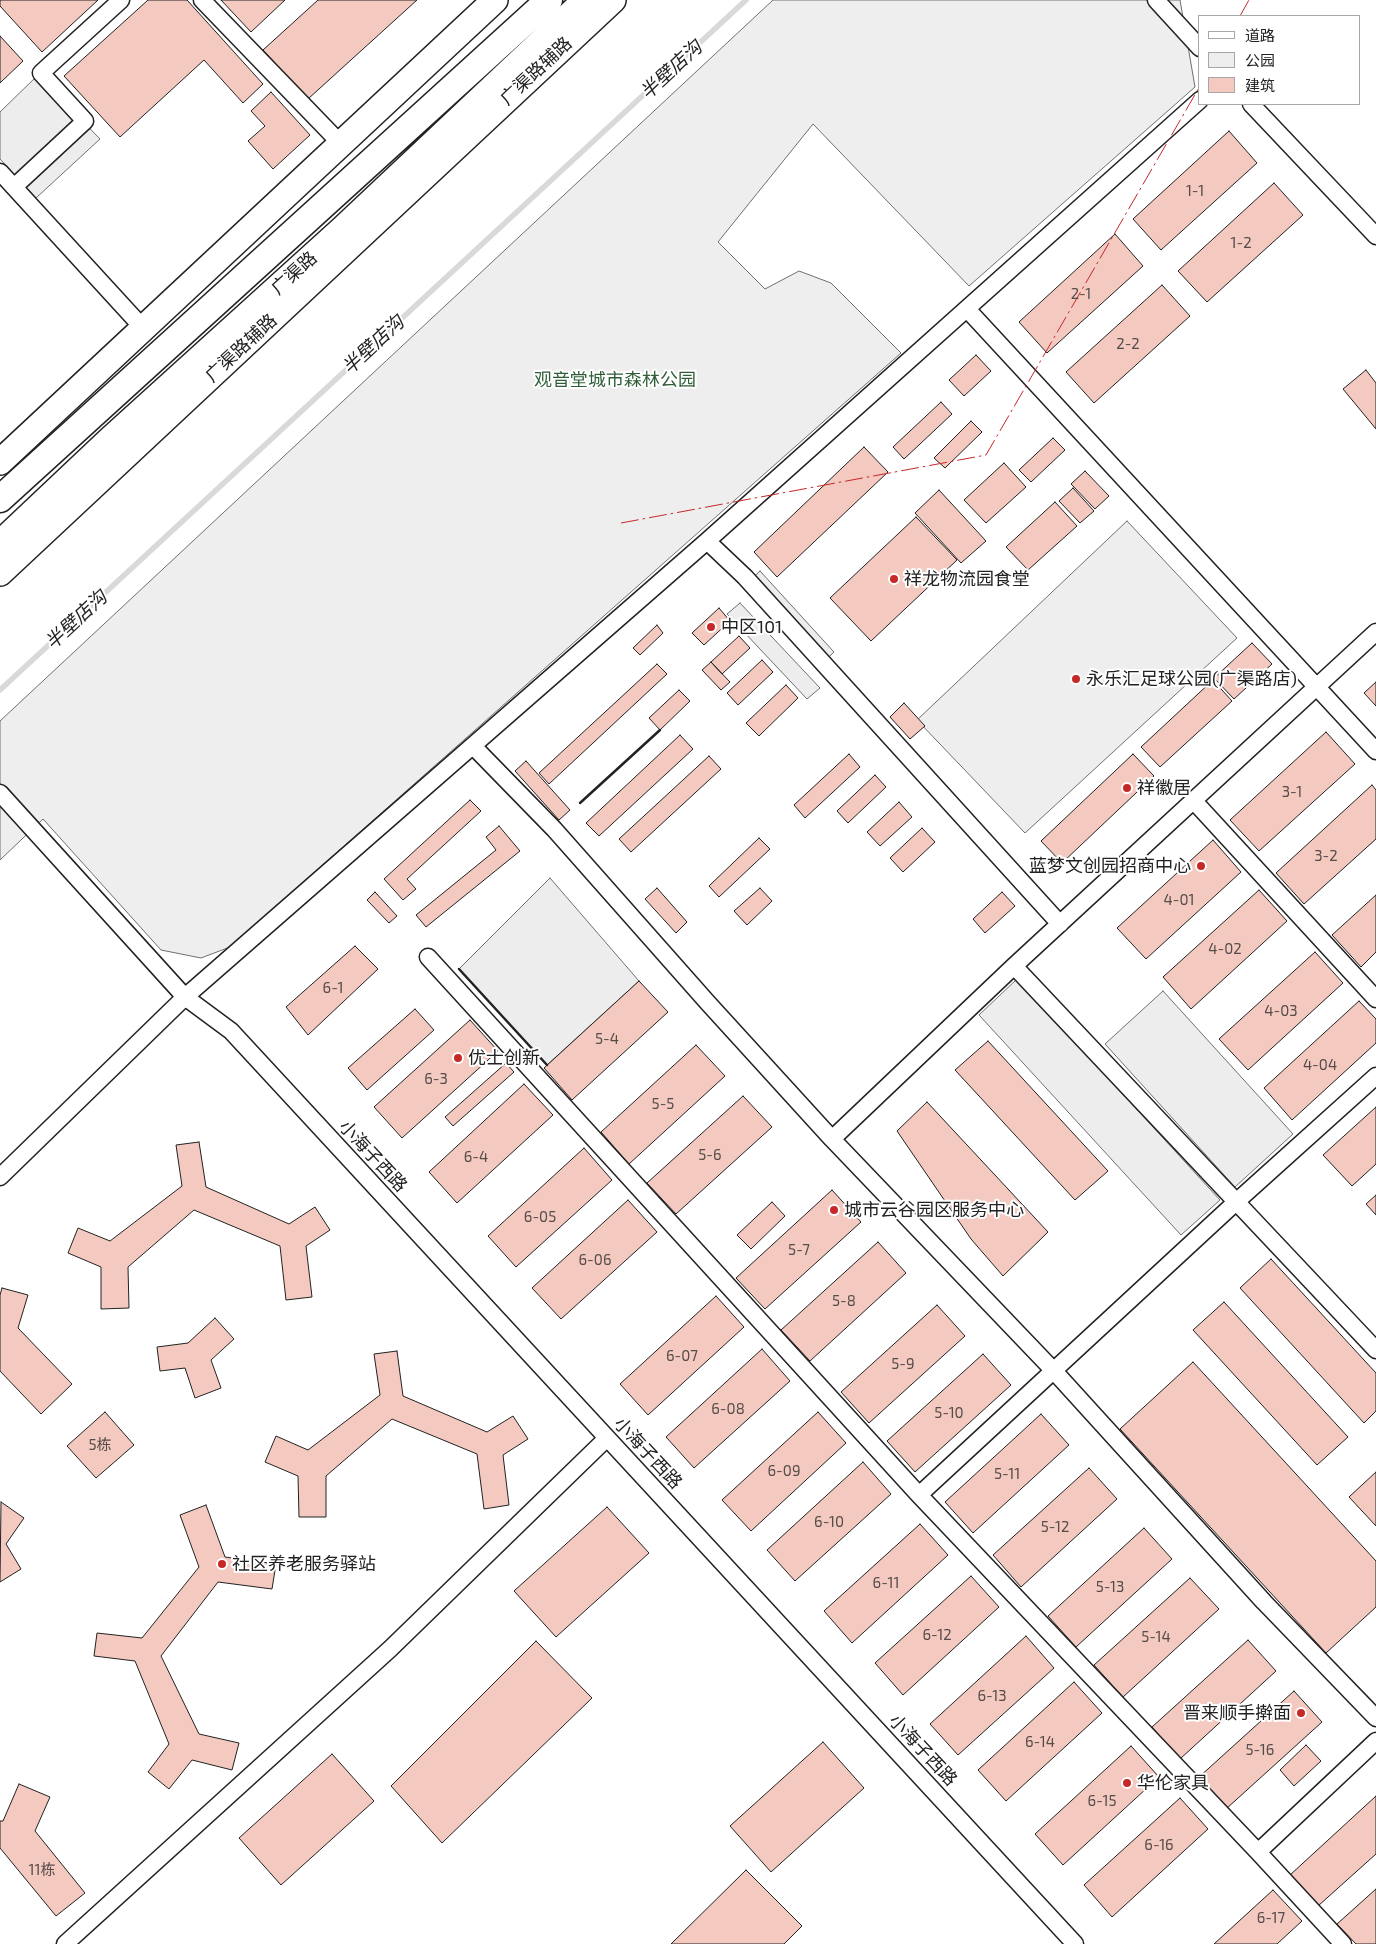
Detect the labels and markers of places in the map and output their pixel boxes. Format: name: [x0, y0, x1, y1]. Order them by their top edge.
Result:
place label: 祥龙物流园食堂: [904, 568, 1030, 590]
marker: 祥龙物流园食堂: [888, 573, 900, 585]
place label: 中区101: [721, 616, 782, 638]
marker: 中区101: [705, 621, 717, 633]
place label: 永乐汇足球公园(广渠路店): [1086, 668, 1297, 690]
marker: 永乐汇足球公园(广渠路店): [1070, 673, 1082, 685]
place label: 祥徽居: [1137, 777, 1191, 799]
marker: 祥徽居: [1121, 782, 1133, 794]
place label: 蓝梦文创园招商中心: [1029, 855, 1191, 877]
marker: 蓝梦文创园招商中心: [1195, 860, 1207, 872]
place label: 优士创新: [468, 1047, 540, 1069]
marker: 优士创新: [452, 1052, 464, 1064]
place label: 城市云谷园区服务中心: [844, 1199, 1024, 1221]
marker: 城市云谷园区服务中心: [828, 1204, 840, 1216]
place label: 社区养老服务驿站: [232, 1553, 376, 1575]
marker: 社区养老服务驿站: [216, 1558, 228, 1570]
place label: 晋来顺手擀面: [1183, 1702, 1291, 1724]
marker: 晋来顺手擀面: [1295, 1707, 1307, 1719]
place label: 华伦家具: [1137, 1772, 1209, 1794]
marker: 华伦家具: [1121, 1777, 1133, 1789]

